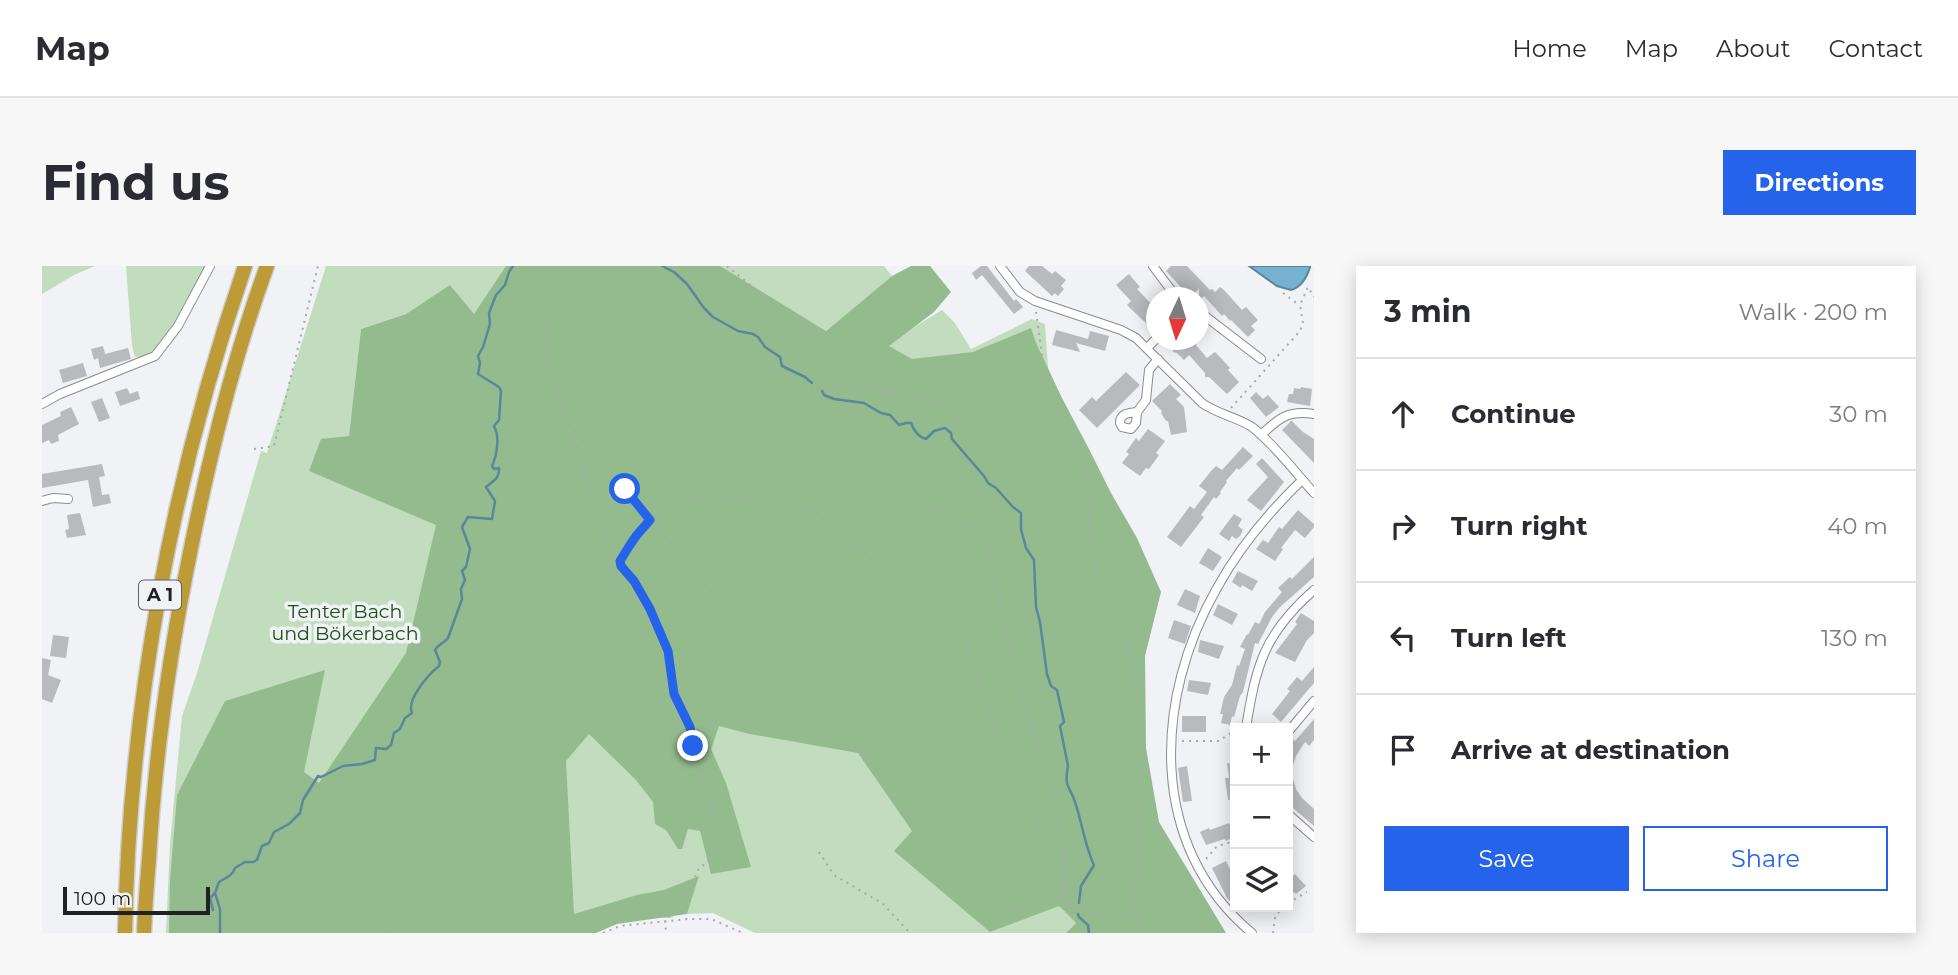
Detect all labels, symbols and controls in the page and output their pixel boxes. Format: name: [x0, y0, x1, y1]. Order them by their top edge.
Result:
text: Map: [35, 28, 110, 68]
text: Home: [1512, 34, 1587, 63]
text: Map: [1625, 34, 1678, 63]
text: About: [1716, 34, 1790, 63]
text: Contact: [1828, 34, 1923, 63]
button: Directions: [1723, 150, 1916, 215]
text: Find us: [42, 153, 230, 212]
north arrow: [1146, 287, 1209, 350]
text: 3 min: [1384, 293, 1471, 330]
text: Walk · 200 m: [1738, 298, 1888, 326]
icon: ahead: [1384, 395, 1422, 433]
text: Continue: [1451, 398, 1576, 430]
text: 30 m: [1829, 400, 1888, 428]
route start: [609, 473, 640, 504]
icon: right: [1384, 507, 1422, 545]
text: Turn right: [1451, 510, 1587, 542]
text: 40 m: [1827, 512, 1888, 540]
road number: A 1: [139, 580, 181, 610]
park label: Tenter Bach und Bökerbach: [271, 600, 419, 645]
icon: left: [1384, 619, 1422, 657]
text: Turn left: [1451, 622, 1567, 654]
text: 130 m: [1821, 624, 1888, 652]
map controls: [1230, 723, 1293, 912]
button: +: [1230, 723, 1293, 786]
route end: [677, 730, 708, 761]
icon: arrive: [1384, 731, 1422, 769]
text: Arrive at destination: [1451, 734, 1730, 766]
button: −: [1230, 786, 1293, 849]
button: Save: [1384, 826, 1629, 891]
button: Share: [1643, 826, 1888, 891]
button: layers: [1230, 849, 1293, 912]
scale bar: [63, 884, 210, 916]
text: 100 m: [74, 887, 131, 910]

